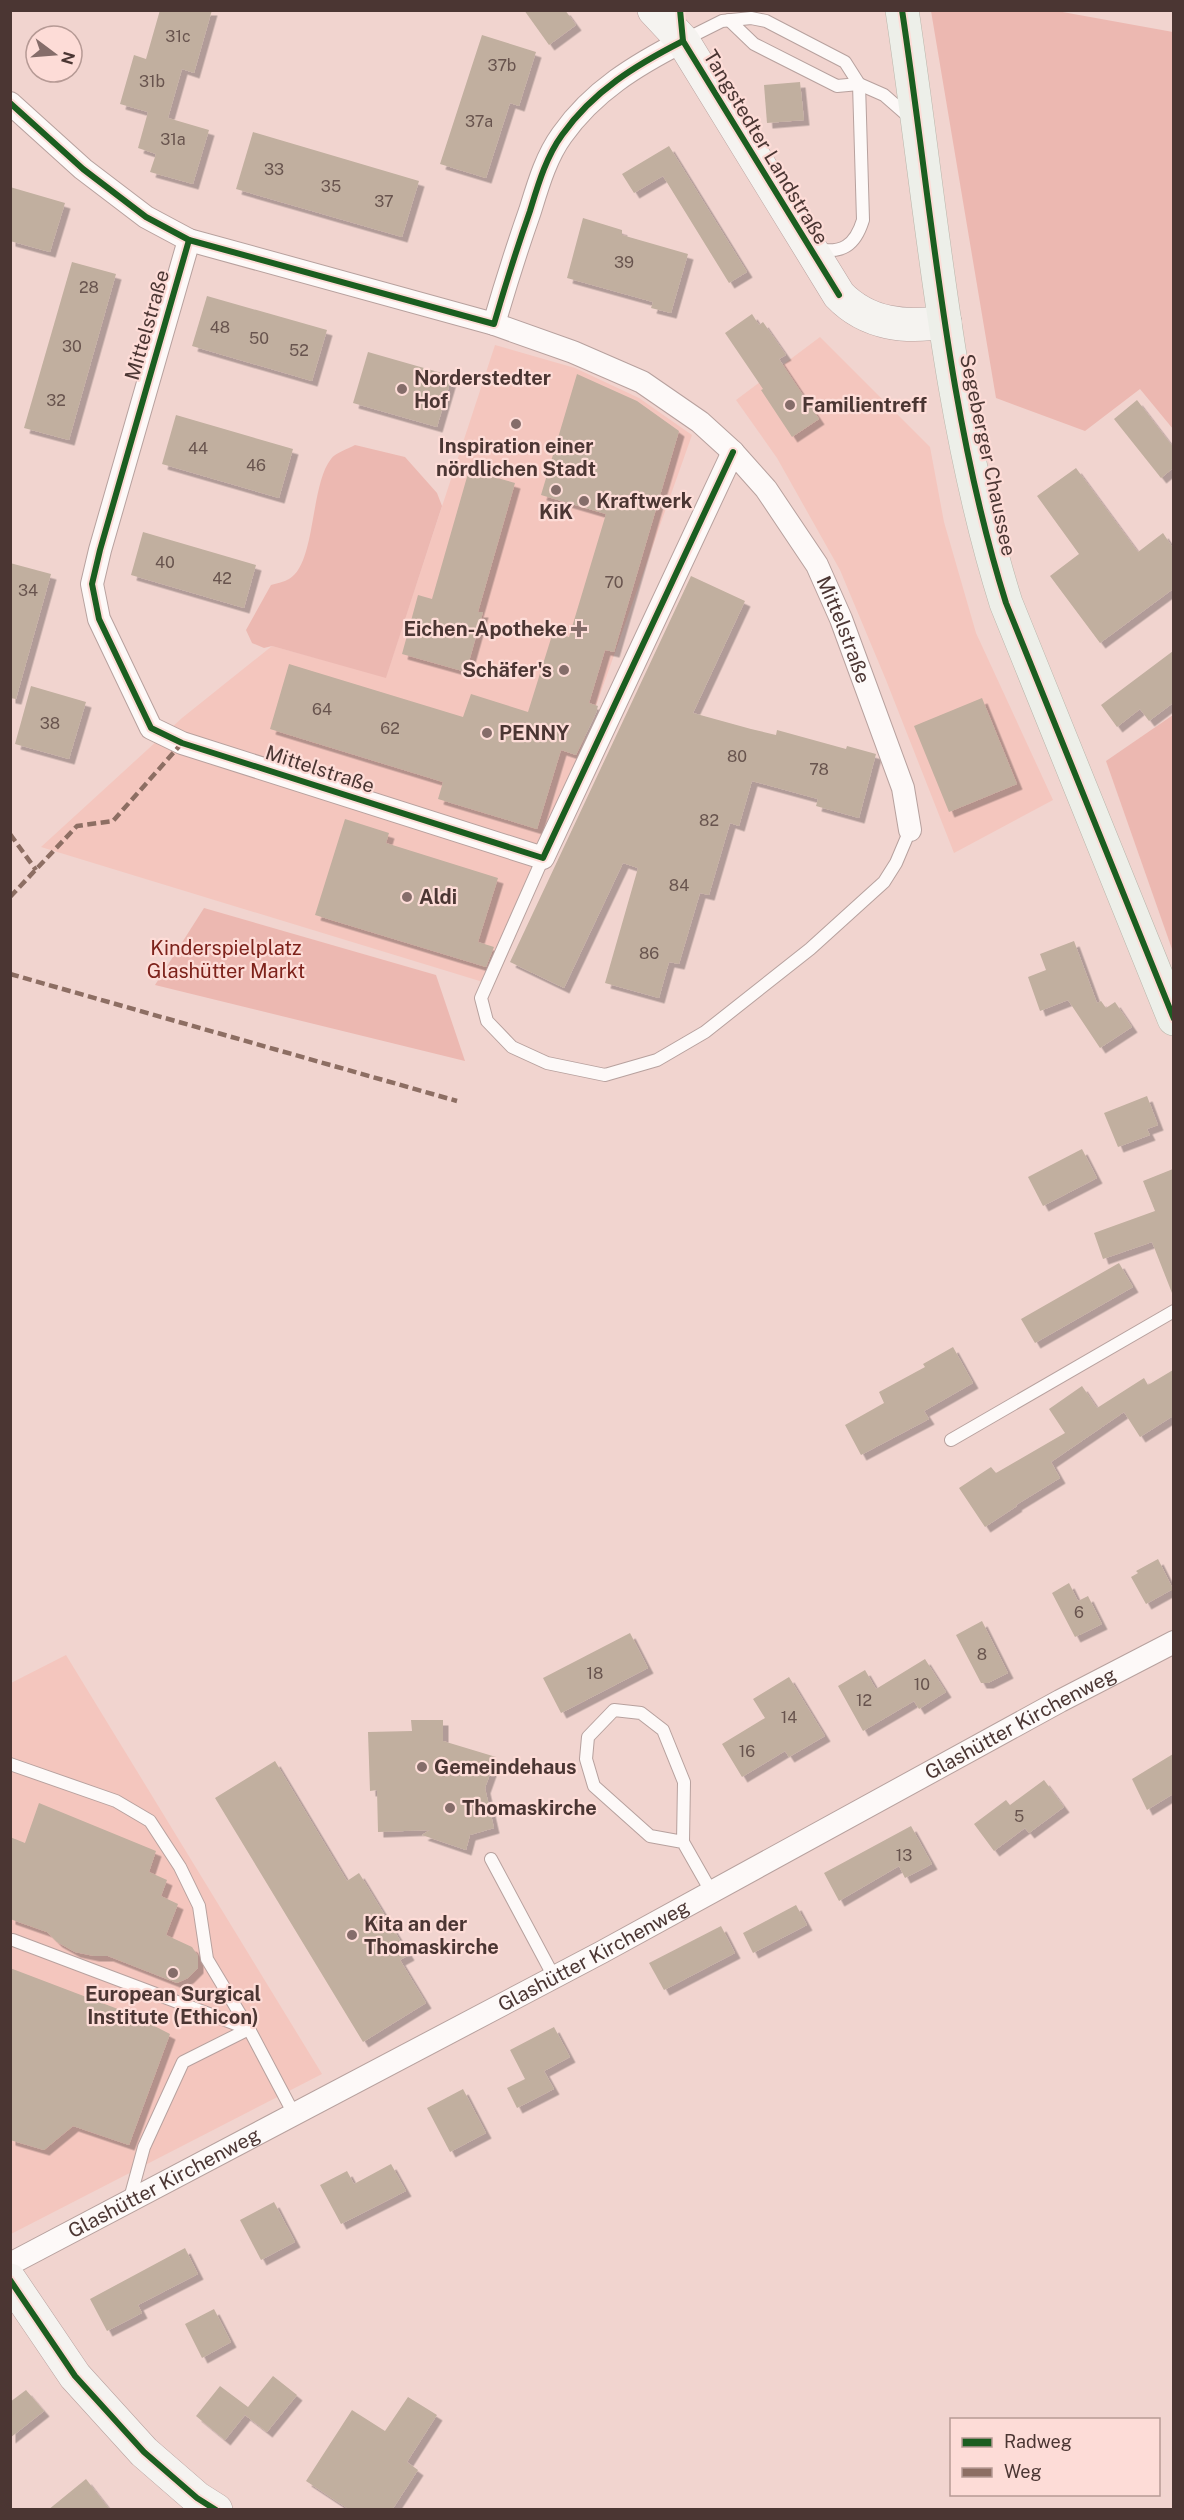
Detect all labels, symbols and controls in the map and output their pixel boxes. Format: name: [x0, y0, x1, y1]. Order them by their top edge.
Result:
north arrow: [24, 24, 84, 84]
house number: 31c: [165, 27, 191, 46]
street label: Tangstedter Landstraße: [698, 45, 834, 249]
text: N: [57, 49, 79, 67]
house number: 37b: [488, 56, 516, 75]
house number: 31b: [139, 72, 165, 91]
house number: 37a: [465, 112, 493, 131]
house number: 31a: [160, 130, 186, 149]
house number: 33: [264, 160, 284, 179]
house number: 35: [321, 177, 341, 196]
house number: 37: [374, 192, 394, 211]
house number: 39: [614, 253, 634, 272]
street label: Mittelstraße: [120, 267, 174, 383]
house number: 28: [79, 278, 99, 297]
house number: 48: [210, 318, 230, 337]
house number: 50: [249, 329, 269, 348]
house number: 30: [62, 337, 82, 356]
house number: 52: [289, 341, 309, 360]
street label: Segeberger Chaussee: [955, 352, 1021, 558]
place label: Norderstedter Hof: [414, 366, 551, 413]
marker: Norderstedter Hof: [395, 382, 409, 396]
house number: 32: [46, 391, 66, 410]
place label: Familientreff: [802, 393, 927, 417]
marker: Familientreff: [783, 398, 797, 412]
marker: Inspiration einer nördlichen Stadt: [509, 417, 523, 431]
place label: Inspiration einer nördlichen Stadt: [436, 434, 596, 481]
house number: 44: [188, 439, 208, 458]
house number: 46: [246, 456, 266, 475]
marker: KiK: [549, 483, 563, 497]
place label: Kraftwerk: [596, 489, 693, 513]
marker: Kraftwerk: [577, 494, 591, 508]
place label: KiK: [539, 500, 573, 524]
house number: 40: [155, 553, 175, 572]
house number: 42: [212, 569, 232, 588]
street label: Mittelstraße: [811, 572, 876, 687]
house number: 70: [604, 573, 624, 592]
house number: 34: [18, 581, 38, 600]
place label: Eichen-Apotheke: [403, 617, 567, 641]
marker: Eichen-Apotheke: [572, 622, 586, 636]
place label: Schäfer's: [462, 658, 552, 682]
marker: Schäfer's: [557, 663, 571, 677]
house number: 64: [312, 700, 332, 719]
house number: 38: [40, 714, 60, 733]
house number: 62: [380, 719, 400, 738]
place label: PENNY: [499, 721, 570, 745]
marker: PENNY: [480, 726, 494, 740]
street label: Mittelstraße: [262, 740, 378, 798]
house number: 80: [727, 747, 747, 766]
house number: 78: [809, 760, 829, 779]
house number: 82: [699, 811, 719, 830]
house number: 84: [669, 876, 689, 895]
place label: Aldi: [419, 885, 457, 909]
marker: Aldi: [400, 890, 414, 904]
park label: Kinderspielplatz Glashütter Markt: [147, 936, 305, 983]
house number: 86: [639, 944, 659, 963]
house number: 6: [1074, 1603, 1084, 1622]
house number: 8: [977, 1645, 987, 1664]
street label: Glashütter Kirchenweg: [921, 1662, 1120, 1785]
house number: 18: [587, 1664, 603, 1683]
house number: 10: [914, 1675, 930, 1694]
house number: 12: [856, 1691, 872, 1710]
house number: 14: [781, 1708, 797, 1727]
house number: 16: [739, 1742, 755, 1761]
place label: Gemeindehaus: [434, 1755, 577, 1779]
marker: Gemeindehaus: [415, 1760, 429, 1774]
place label: Thomaskirche: [462, 1796, 597, 1820]
marker: Thomaskirche: [443, 1801, 457, 1815]
house number: 5: [1014, 1807, 1024, 1826]
house number: 13: [896, 1846, 912, 1865]
street label: Glashütter Kirchenweg: [494, 1895, 693, 2017]
place label: Kita an der Thomaskirche: [364, 1912, 499, 1959]
marker: Kita an der Thomaskirche: [345, 1928, 359, 1942]
marker: European Surgical Institute (Ethicon): [166, 1966, 180, 1980]
place label: European Surgical Institute (Ethicon): [85, 1982, 261, 2029]
street label: Glashütter Kirchenweg: [64, 2122, 264, 2243]
legend: [950, 2418, 1160, 2496]
text: Radweg: [1004, 2431, 1072, 2452]
text: Weg: [1004, 2461, 1042, 2482]

